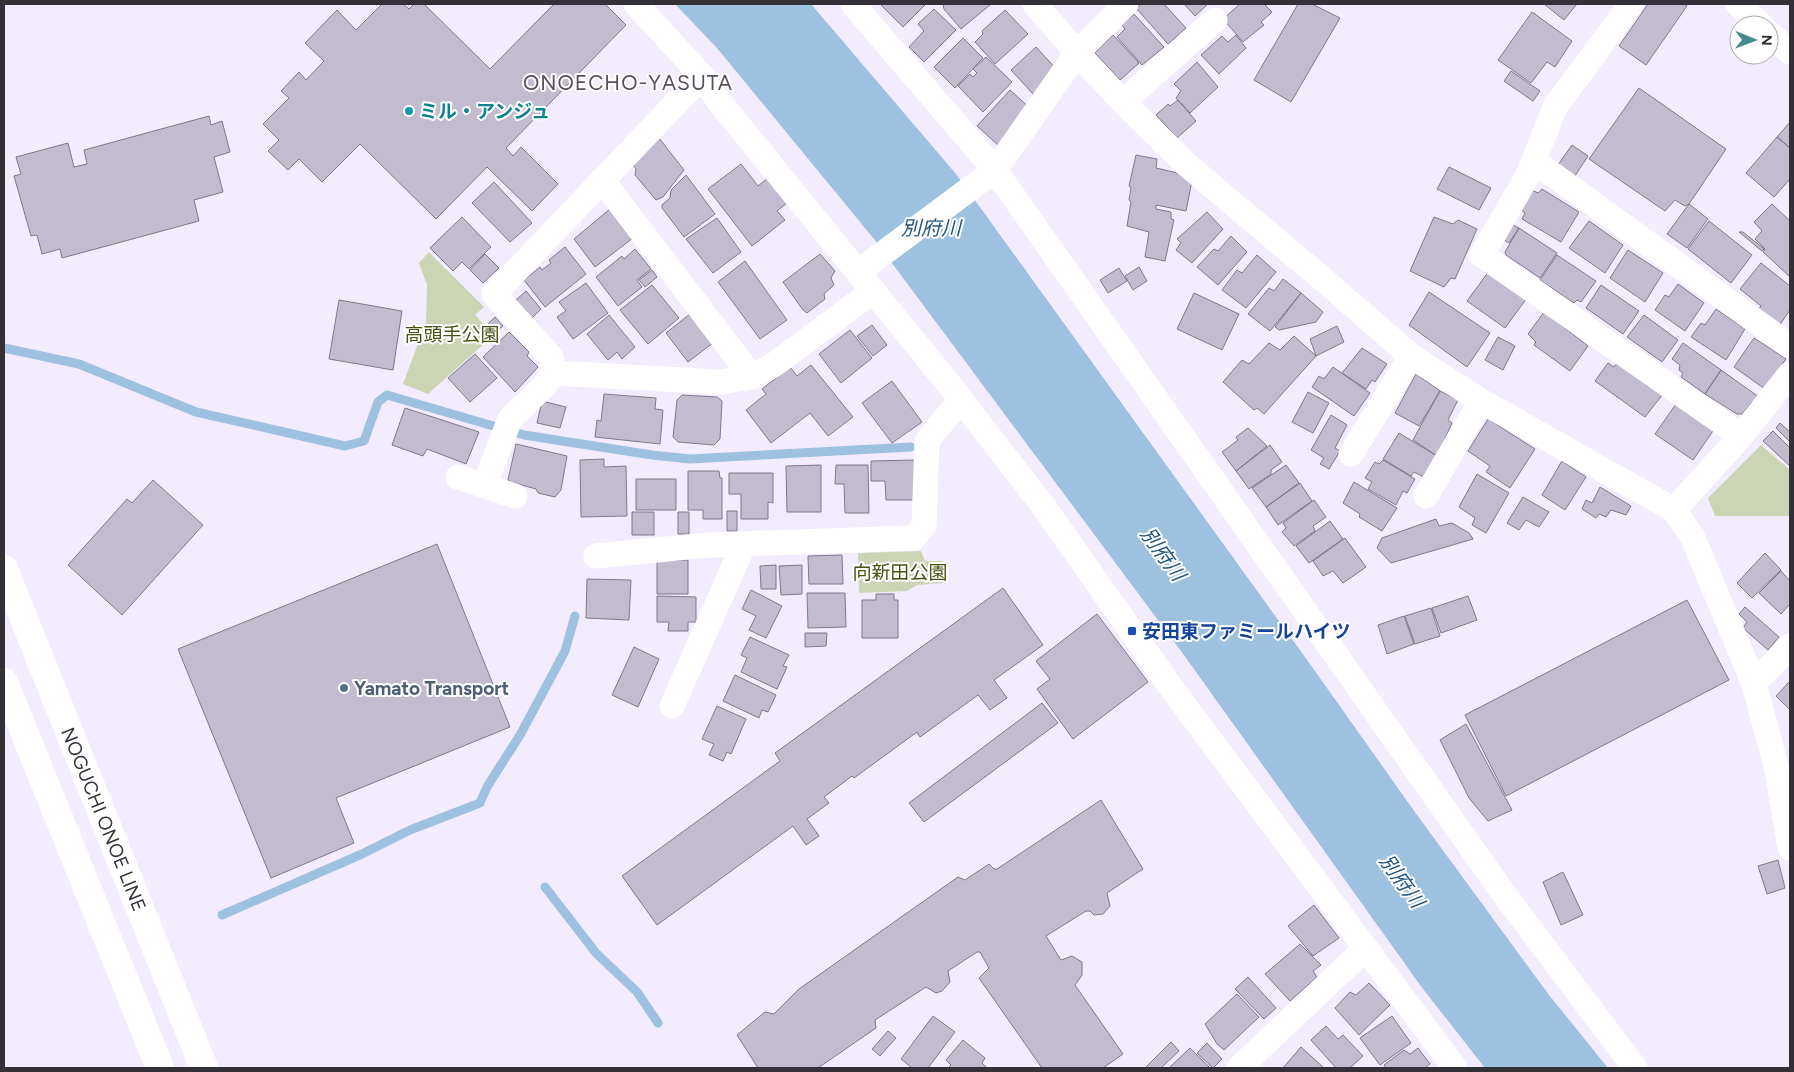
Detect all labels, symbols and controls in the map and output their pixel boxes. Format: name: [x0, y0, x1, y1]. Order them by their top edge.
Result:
north arrow: [1729, 15, 1779, 65]
text: N: [1758, 35, 1775, 46]
district label: ONOECHO-YASUTA: [523, 70, 733, 95]
place label: ミル・アンジュ: [419, 100, 550, 123]
marker: ミル・アンジュ: [403, 105, 415, 117]
water label: 別府川: [901, 216, 963, 240]
park label: 高頭手公園: [404, 323, 500, 346]
water label: 別府川: [1136, 523, 1192, 587]
park label: 向新田公園: [852, 561, 948, 584]
place label: 安田東ファミールハイツ: [1142, 620, 1351, 643]
marker: 安田東ファミールハイツ: [1126, 625, 1138, 637]
place label: Yamato Transport: [354, 677, 510, 700]
marker: Yamato Transport: [338, 682, 350, 694]
street label: NOGUCHI ONOE LINE: [56, 724, 151, 914]
water label: 別府川: [1375, 850, 1431, 914]

